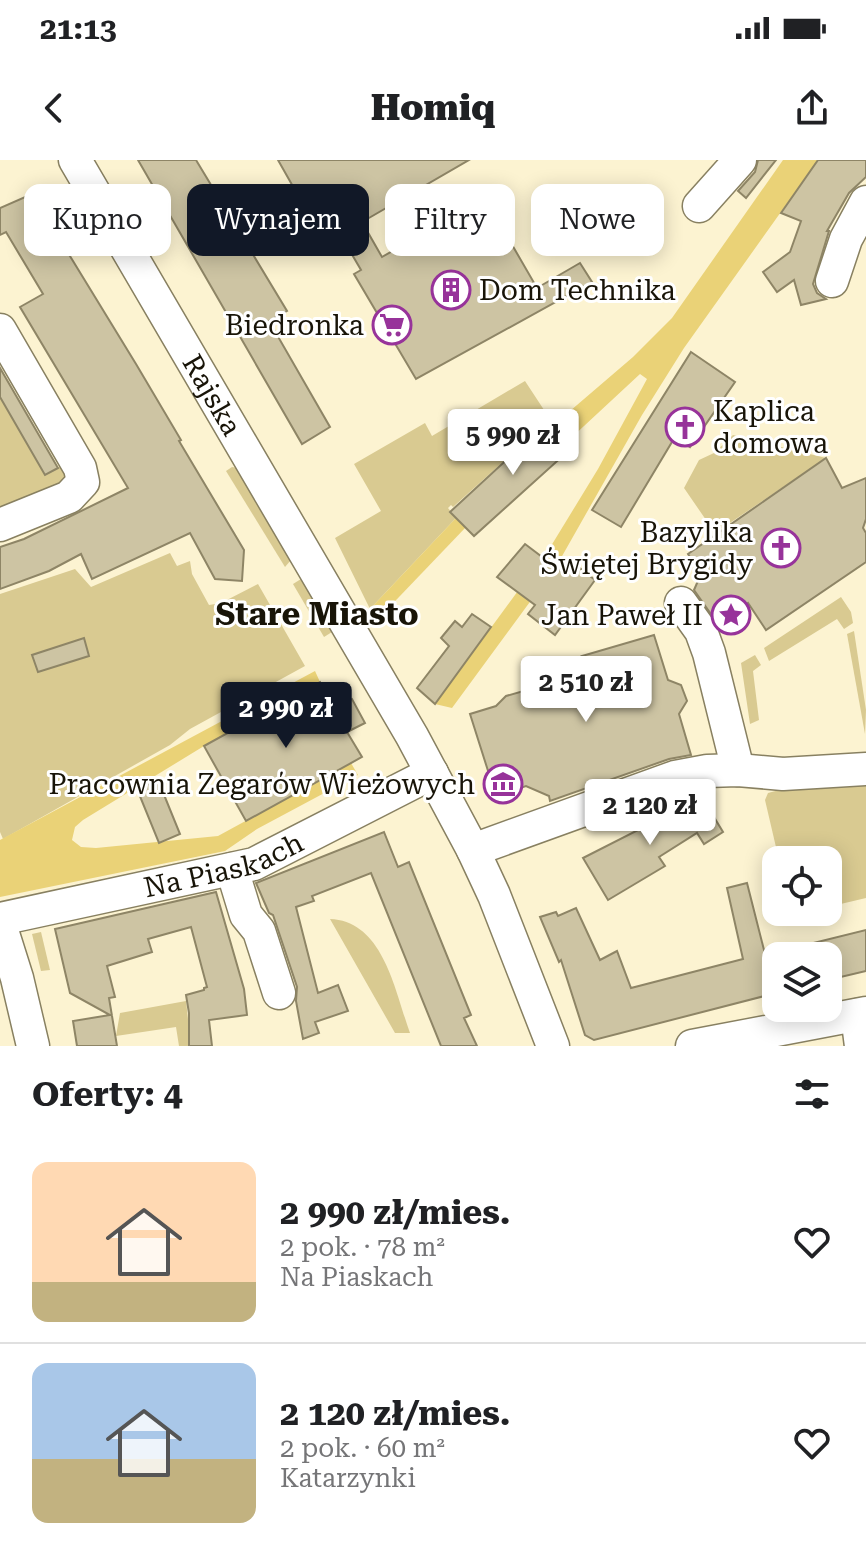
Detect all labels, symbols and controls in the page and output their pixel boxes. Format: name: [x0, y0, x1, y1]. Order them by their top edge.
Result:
text: 21:13: [40, 11, 117, 46]
icon: back: [32, 86, 76, 130]
icon: share: [790, 86, 834, 130]
text: Homiq: [371, 87, 495, 129]
chip: Kupno: [24, 184, 171, 256]
chip: Wynajem: [187, 184, 369, 256]
chip: Filtry: [385, 184, 515, 256]
chip: Nowe: [531, 184, 664, 256]
building icon: Dom Technika: [430, 269, 472, 311]
place label: Dom Technika: [479, 274, 676, 307]
supermarket icon: Biedronka: [371, 304, 413, 346]
place label: Biedronka: [225, 309, 364, 342]
street label: Rajska: [175, 349, 248, 441]
place label: Kaplica domowa: [713, 395, 828, 460]
church icon: Kaplica domowa: [664, 406, 706, 448]
pin: 5 990 zł: [430, 409, 596, 477]
text: 5 990 zł: [466, 420, 560, 450]
place label: Bazylika Świętej Brygidy: [541, 516, 753, 581]
church icon: Bazylika Świętej Brygidy: [760, 527, 802, 569]
place icon: Jan Paweł II: [710, 594, 752, 636]
district label: Stare Miasto: [215, 595, 419, 633]
place label: Jan Paweł II: [541, 599, 703, 632]
pin: 2 510 zł: [503, 656, 669, 724]
text: 2 510 zł: [539, 667, 633, 697]
pin: 2 990 zł: [203, 682, 369, 750]
text: 2 990 zł: [239, 693, 333, 723]
museum icon: Pracownia Zegarów Wieżowych: [482, 763, 524, 805]
place label: Pracownia Zegarów Wieżowych: [49, 768, 475, 801]
pin: 2 120 zł: [567, 779, 733, 847]
text: 2 120 zł: [603, 790, 697, 820]
street label: Na Piaskach: [141, 826, 309, 904]
map controls: [762, 846, 842, 1022]
button: locate: [762, 846, 842, 926]
button: layers: [762, 942, 842, 1022]
icon: filters: [790, 1072, 834, 1116]
text: Oferty: 4: [32, 1074, 182, 1114]
text: 2 990 zł/mies.: [280, 1192, 510, 1232]
icon: home: [96, 1194, 192, 1290]
icon: heart: [790, 1220, 834, 1264]
text: 2 pok. · 78 m²: [280, 1232, 445, 1262]
text: Na Piaskach: [280, 1262, 433, 1292]
text: 2 120 zł/mies.: [280, 1393, 510, 1433]
icon: home: [96, 1395, 192, 1491]
icon: heart: [790, 1421, 834, 1465]
text: 2 pok. · 60 m²: [280, 1433, 445, 1463]
text: Katarzynki: [280, 1463, 416, 1493]

